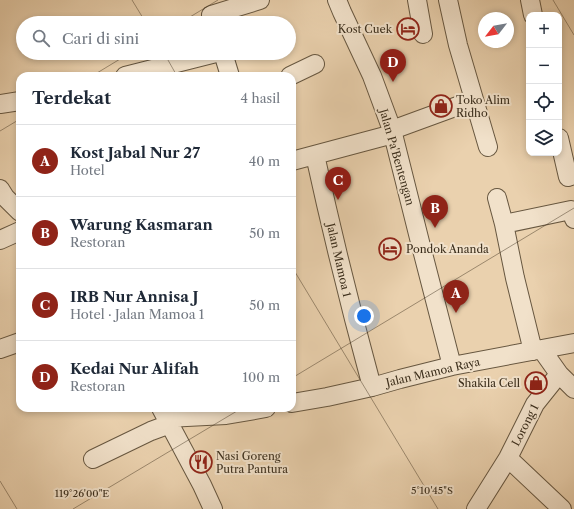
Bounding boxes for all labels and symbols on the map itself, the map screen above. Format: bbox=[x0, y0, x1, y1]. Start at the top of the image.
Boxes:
north arrow bbox=[478, 12, 514, 48]
hotel icon: Kost Cuek bbox=[395, 16, 421, 42]
place label: Kost Cuek bbox=[338, 22, 393, 36]
pin: D bbox=[380, 49, 406, 82]
shop icon: Toko Alim Ridho bbox=[428, 93, 454, 119]
place label: Toko Alim Ridho bbox=[456, 93, 511, 120]
street label: Jalan Pa'Bentengan bbox=[376, 105, 417, 207]
pin: C bbox=[325, 167, 351, 200]
pin: B bbox=[422, 195, 448, 228]
street label: Jalan Mamoa 1 bbox=[323, 220, 354, 299]
hotel icon: Pondok Ananda bbox=[377, 236, 403, 262]
place label: Pondok Ananda bbox=[406, 242, 489, 256]
pin: A bbox=[443, 280, 469, 313]
your location bbox=[354, 306, 374, 326]
street label: Jalan Mamoa Raya bbox=[383, 354, 482, 390]
shop icon: Shakila Cell bbox=[523, 370, 549, 396]
place label: Shakila Cell bbox=[458, 376, 521, 390]
street label: Lorong 1 bbox=[508, 401, 542, 448]
restaurant icon: Nasi Goreng Putra Pantura bbox=[188, 449, 214, 475]
place label: Nasi Goreng Putra Pantura bbox=[216, 449, 288, 476]
text: 5°10'45"S bbox=[411, 484, 453, 497]
text: 119°26'00"E bbox=[55, 487, 109, 500]

